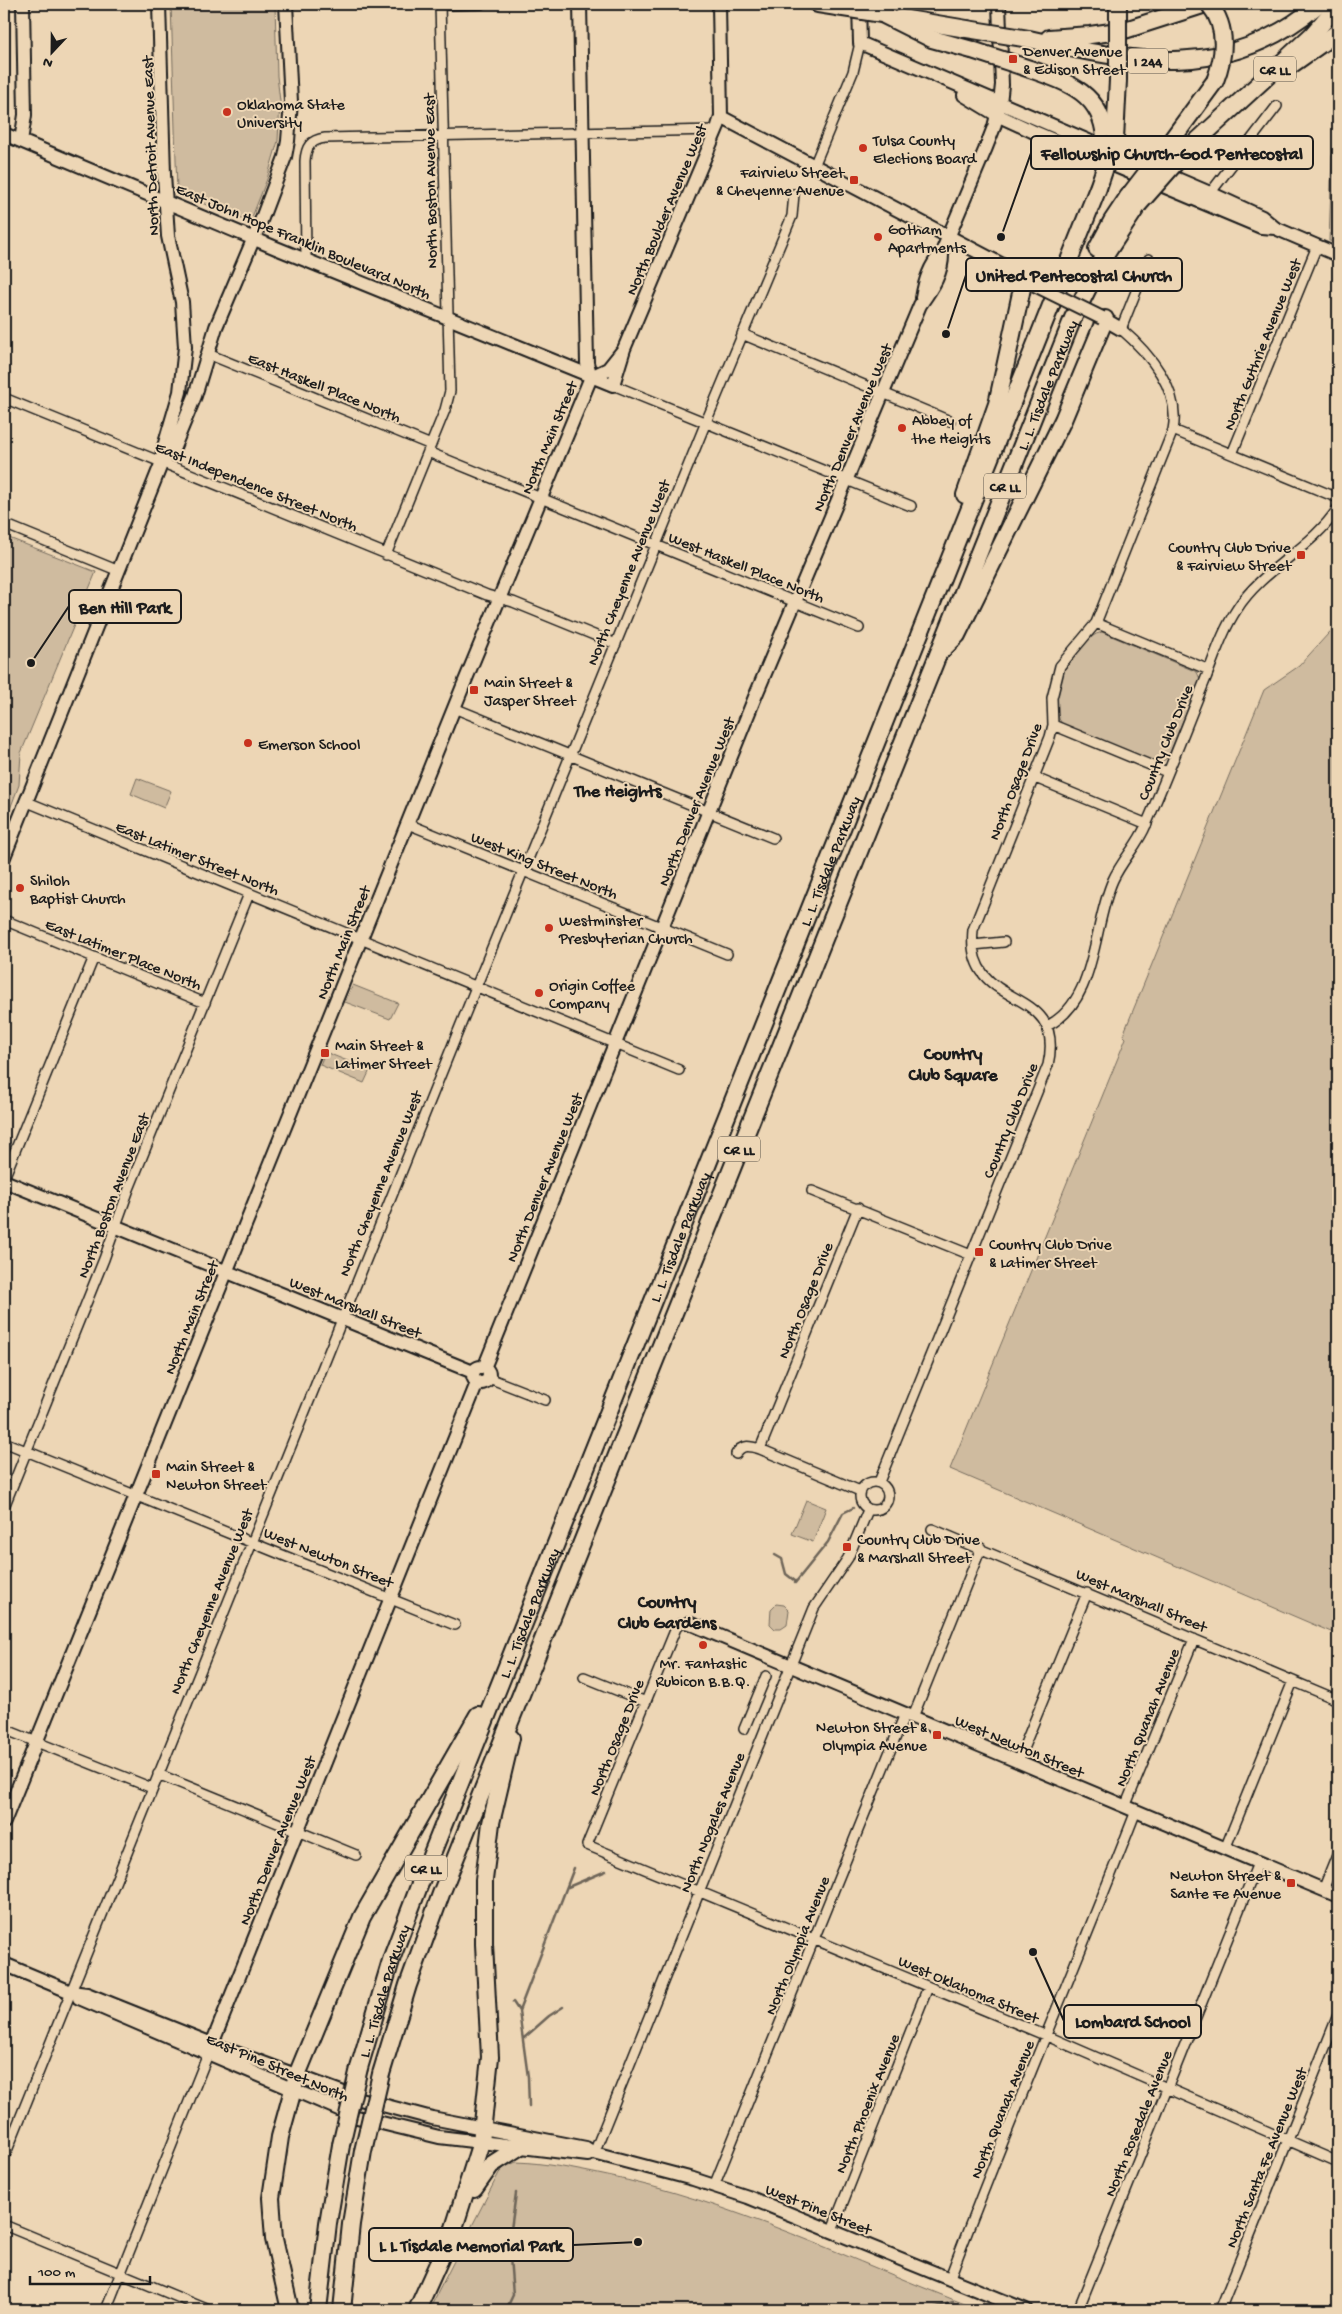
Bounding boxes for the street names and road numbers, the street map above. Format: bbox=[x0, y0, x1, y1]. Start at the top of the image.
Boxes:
road number: I 244 bbox=[1128, 48, 1168, 74]
street label: North Detroit Avenue East bbox=[140, 54, 165, 236]
road number: CR LL bbox=[1254, 56, 1296, 82]
street label: North Boston Avenue East bbox=[421, 92, 444, 269]
street label: North Boulder Avenue West bbox=[624, 121, 714, 299]
street label: East John Hope Franklin Boulevard North bbox=[172, 181, 433, 306]
street label: North Guthrie Avenue West bbox=[1221, 255, 1308, 434]
street label: L. L. Tisdale Parkway bbox=[1015, 318, 1084, 454]
street label: North Denver Avenue West bbox=[810, 340, 899, 515]
street label: East Haskell Place North bbox=[244, 350, 403, 429]
street label: North Main Street bbox=[519, 378, 584, 498]
street label: East Independence Street North bbox=[152, 439, 360, 538]
road number: CR LL bbox=[984, 474, 1026, 498]
street label: North Cheyenne Avenue West bbox=[584, 476, 677, 669]
street label: West Haskell Place North bbox=[665, 529, 827, 609]
street label: Country Club Drive bbox=[1135, 682, 1199, 804]
street label: North Denver Avenue West bbox=[656, 714, 741, 890]
street label: North Osage Drive bbox=[986, 720, 1049, 843]
street label: L. L. Tisdale Parkway bbox=[798, 794, 867, 930]
street label: East Latimer Street North bbox=[112, 819, 282, 902]
street label: West King Street North bbox=[467, 829, 620, 906]
street label: North Main Street bbox=[314, 882, 377, 1003]
street label: East Latimer Place North bbox=[42, 916, 204, 997]
street label: Country Club Drive bbox=[980, 1060, 1044, 1182]
street label: North Cheyenne Avenue West bbox=[336, 1087, 429, 1280]
street label: North Denver Avenue West bbox=[504, 1090, 589, 1266]
street label: North Boston Avenue East bbox=[75, 1110, 156, 1281]
road number: CR LL bbox=[718, 1136, 760, 1162]
street label: L. L. Tisdale Parkway bbox=[647, 1170, 716, 1306]
street label: North Osage Drive bbox=[775, 1240, 840, 1362]
street label: North Main Street bbox=[162, 1257, 225, 1378]
street label: West Marshall Street bbox=[286, 1274, 425, 1345]
street label: North Cheyenne Avenue West bbox=[167, 1505, 260, 1698]
street label: West Newton Street bbox=[260, 1525, 397, 1594]
street label: L. L. Tisdale Parkway bbox=[497, 1546, 566, 1682]
street label: West Marshall Street bbox=[1072, 1566, 1210, 1639]
street label: North Quanah Avenue bbox=[1113, 1646, 1186, 1790]
street label: North Osage Drive bbox=[586, 1677, 651, 1799]
street label: West Newton Street bbox=[951, 1713, 1087, 1785]
street label: North Nogales Avenue bbox=[677, 1750, 751, 1896]
street label: North Denver Avenue West bbox=[237, 1753, 322, 1929]
road number: CR LL bbox=[405, 1856, 447, 1880]
street label: North Olympia Avenue bbox=[763, 1874, 836, 2018]
street label: L. L. Tisdale Parkway bbox=[357, 1923, 416, 2060]
street label: West Oklahoma Street bbox=[894, 1953, 1042, 2030]
street label: East Pine Street North bbox=[203, 2031, 351, 2108]
street label: North Phoenix Avenue bbox=[833, 2031, 906, 2177]
street label: North Quanah Avenue bbox=[968, 2038, 1041, 2182]
street label: North Rosedale Avenue bbox=[1102, 2048, 1179, 2200]
street label: North Santa Fe Avenue West bbox=[1223, 2064, 1314, 2251]
street label: West Pine Street bbox=[762, 2181, 875, 2242]

